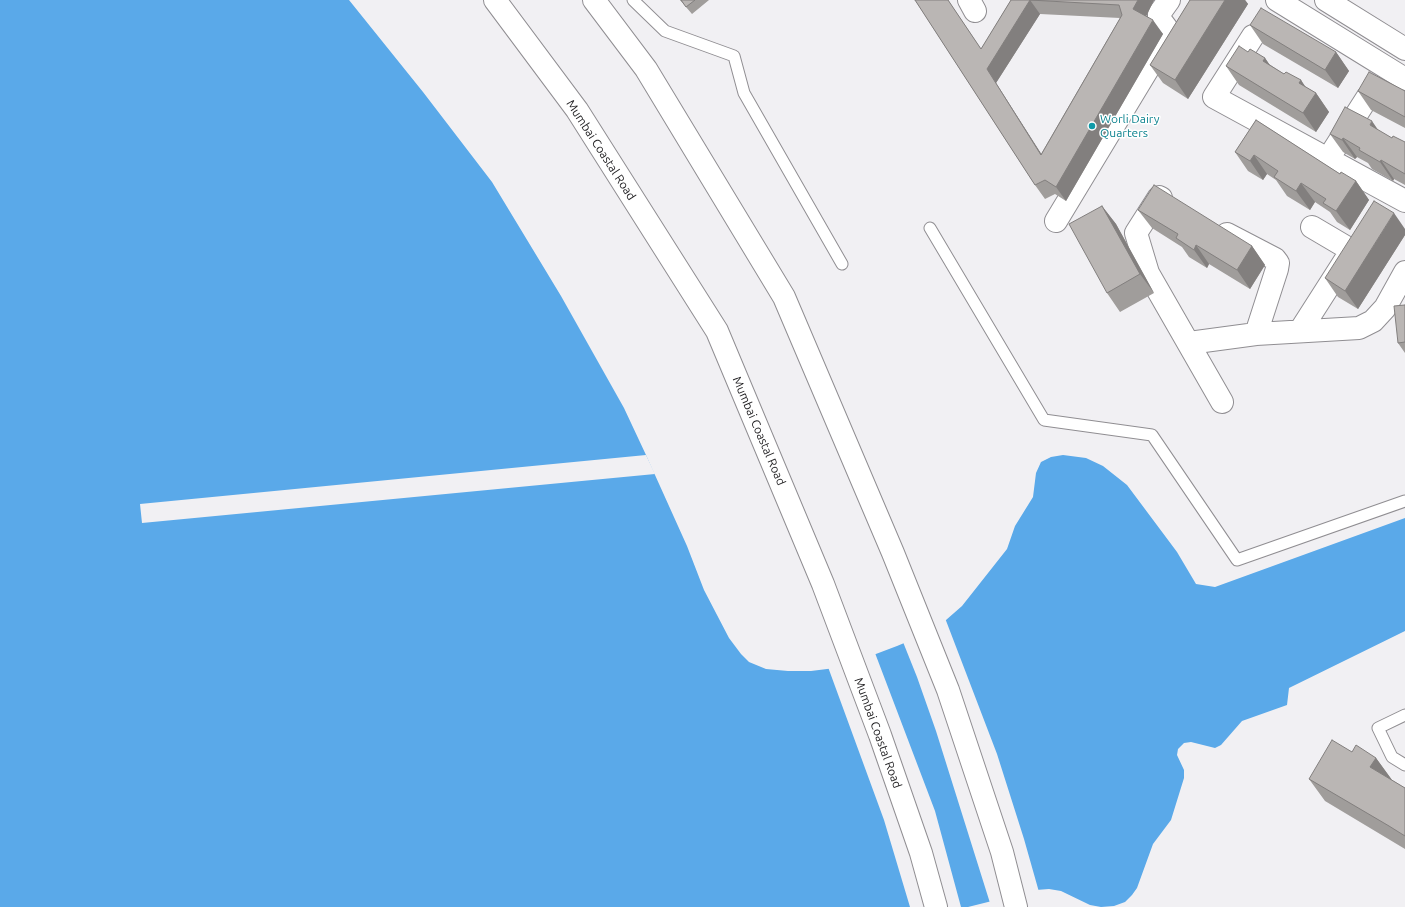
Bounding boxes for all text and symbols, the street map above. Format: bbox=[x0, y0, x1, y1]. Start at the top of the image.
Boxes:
street label: Mumbai Coastal Road bbox=[563, 97, 639, 203]
place label: Worli Dairy Quarters bbox=[1100, 112, 1159, 140]
marker: Worli Dairy Quarters bbox=[1087, 121, 1097, 131]
street label: Mumbai Coastal Road bbox=[730, 375, 788, 487]
street label: Mumbai Coastal Road bbox=[851, 676, 905, 790]

